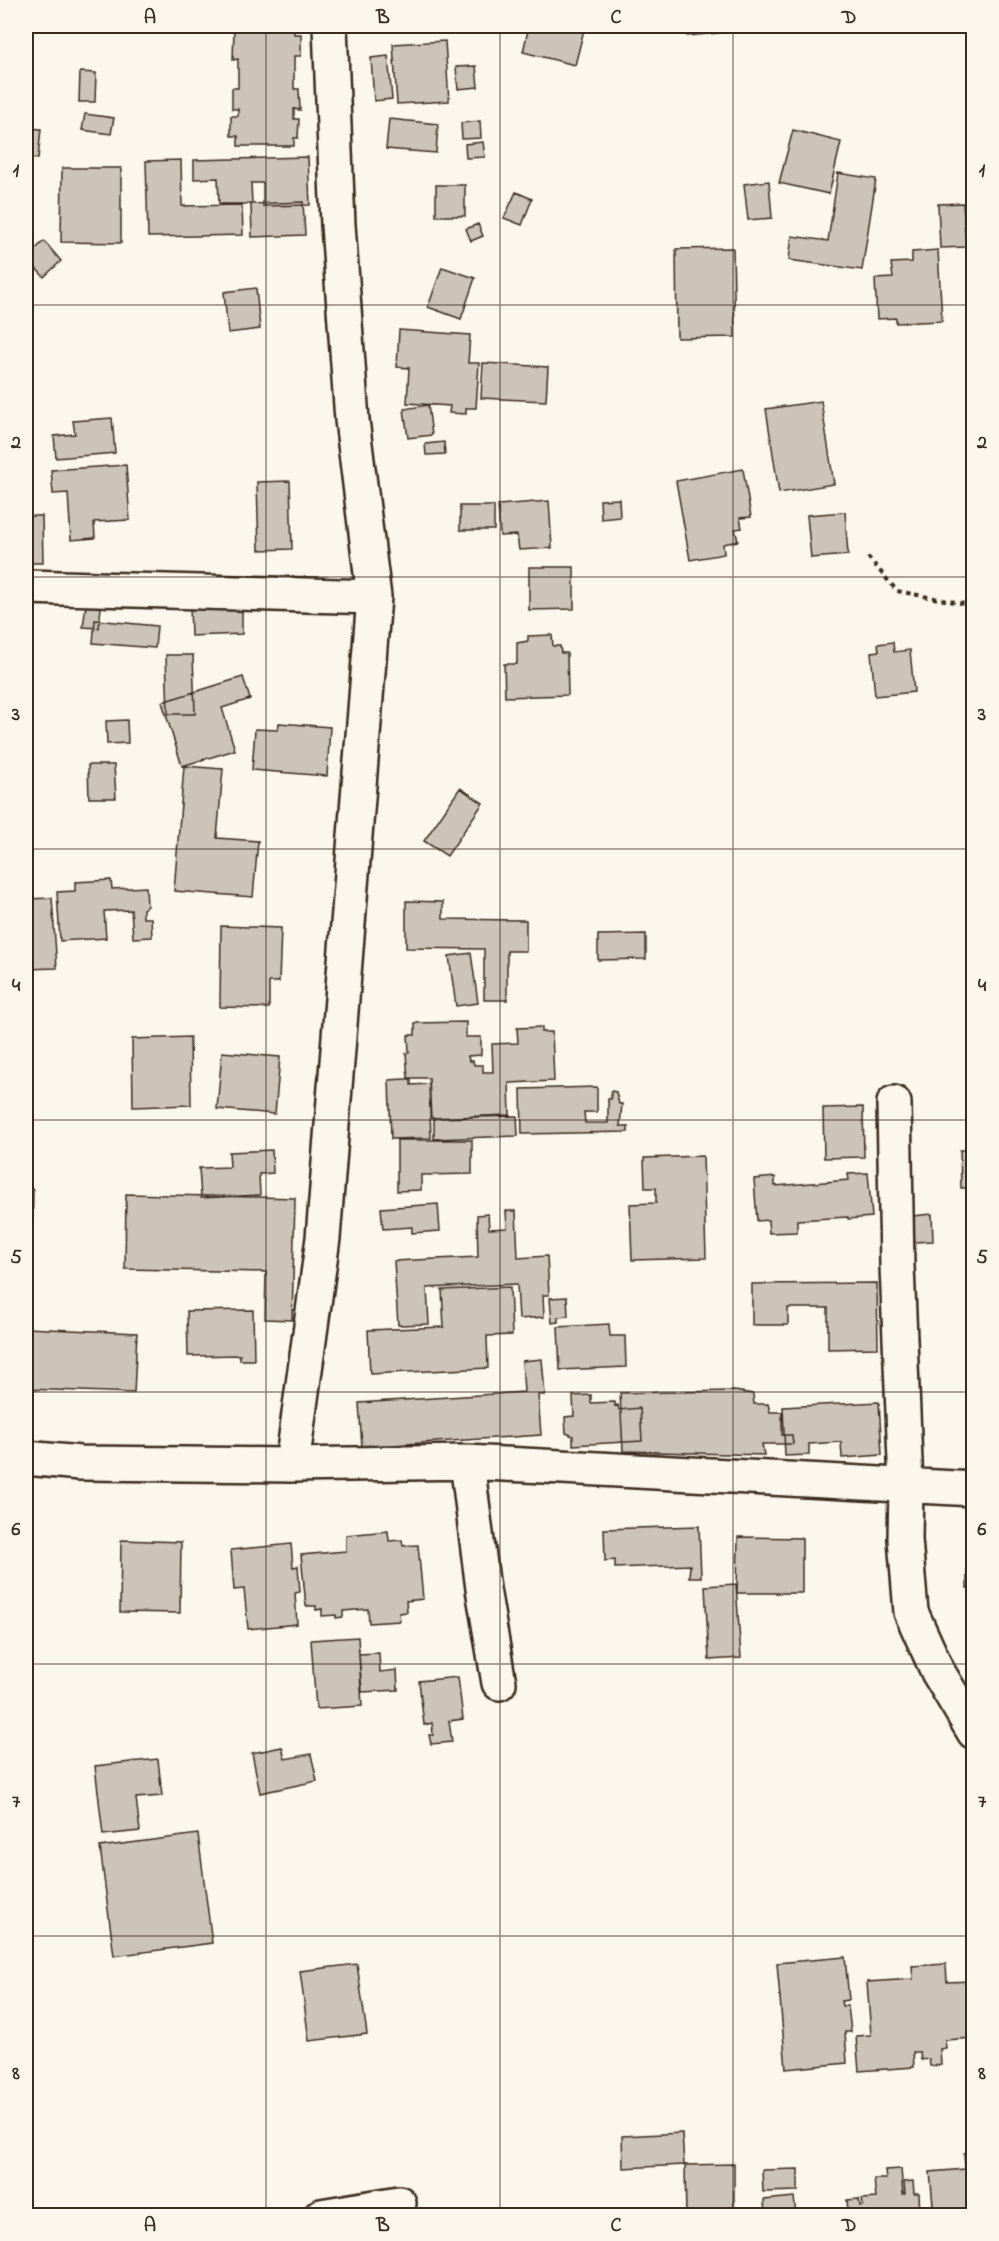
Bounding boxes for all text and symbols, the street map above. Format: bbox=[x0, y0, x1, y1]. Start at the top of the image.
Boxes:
text: A bbox=[144, 4, 156, 33]
text: B bbox=[375, 4, 390, 33]
text: C bbox=[611, 4, 622, 33]
text: D bbox=[841, 4, 856, 33]
text: 1 bbox=[13, 157, 20, 186]
text: 1 bbox=[979, 157, 986, 186]
text: 2 bbox=[10, 429, 21, 458]
text: 2 bbox=[976, 429, 987, 458]
text: 3 bbox=[11, 701, 20, 730]
text: 3 bbox=[977, 701, 986, 730]
text: 4 bbox=[12, 972, 21, 1001]
text: 4 bbox=[978, 972, 987, 1001]
text: 5 bbox=[10, 1244, 22, 1273]
text: 5 bbox=[976, 1244, 988, 1273]
text: 6 bbox=[12, 1516, 21, 1545]
text: 6 bbox=[978, 1516, 987, 1545]
text: 7 bbox=[12, 1788, 21, 1817]
text: 7 bbox=[978, 1788, 987, 1817]
text: 8 bbox=[11, 2060, 20, 2089]
text: 8 bbox=[977, 2060, 986, 2089]
text: A bbox=[144, 2212, 156, 2241]
text: B bbox=[375, 2212, 390, 2241]
text: C bbox=[611, 2212, 622, 2241]
text: D bbox=[841, 2212, 856, 2241]

